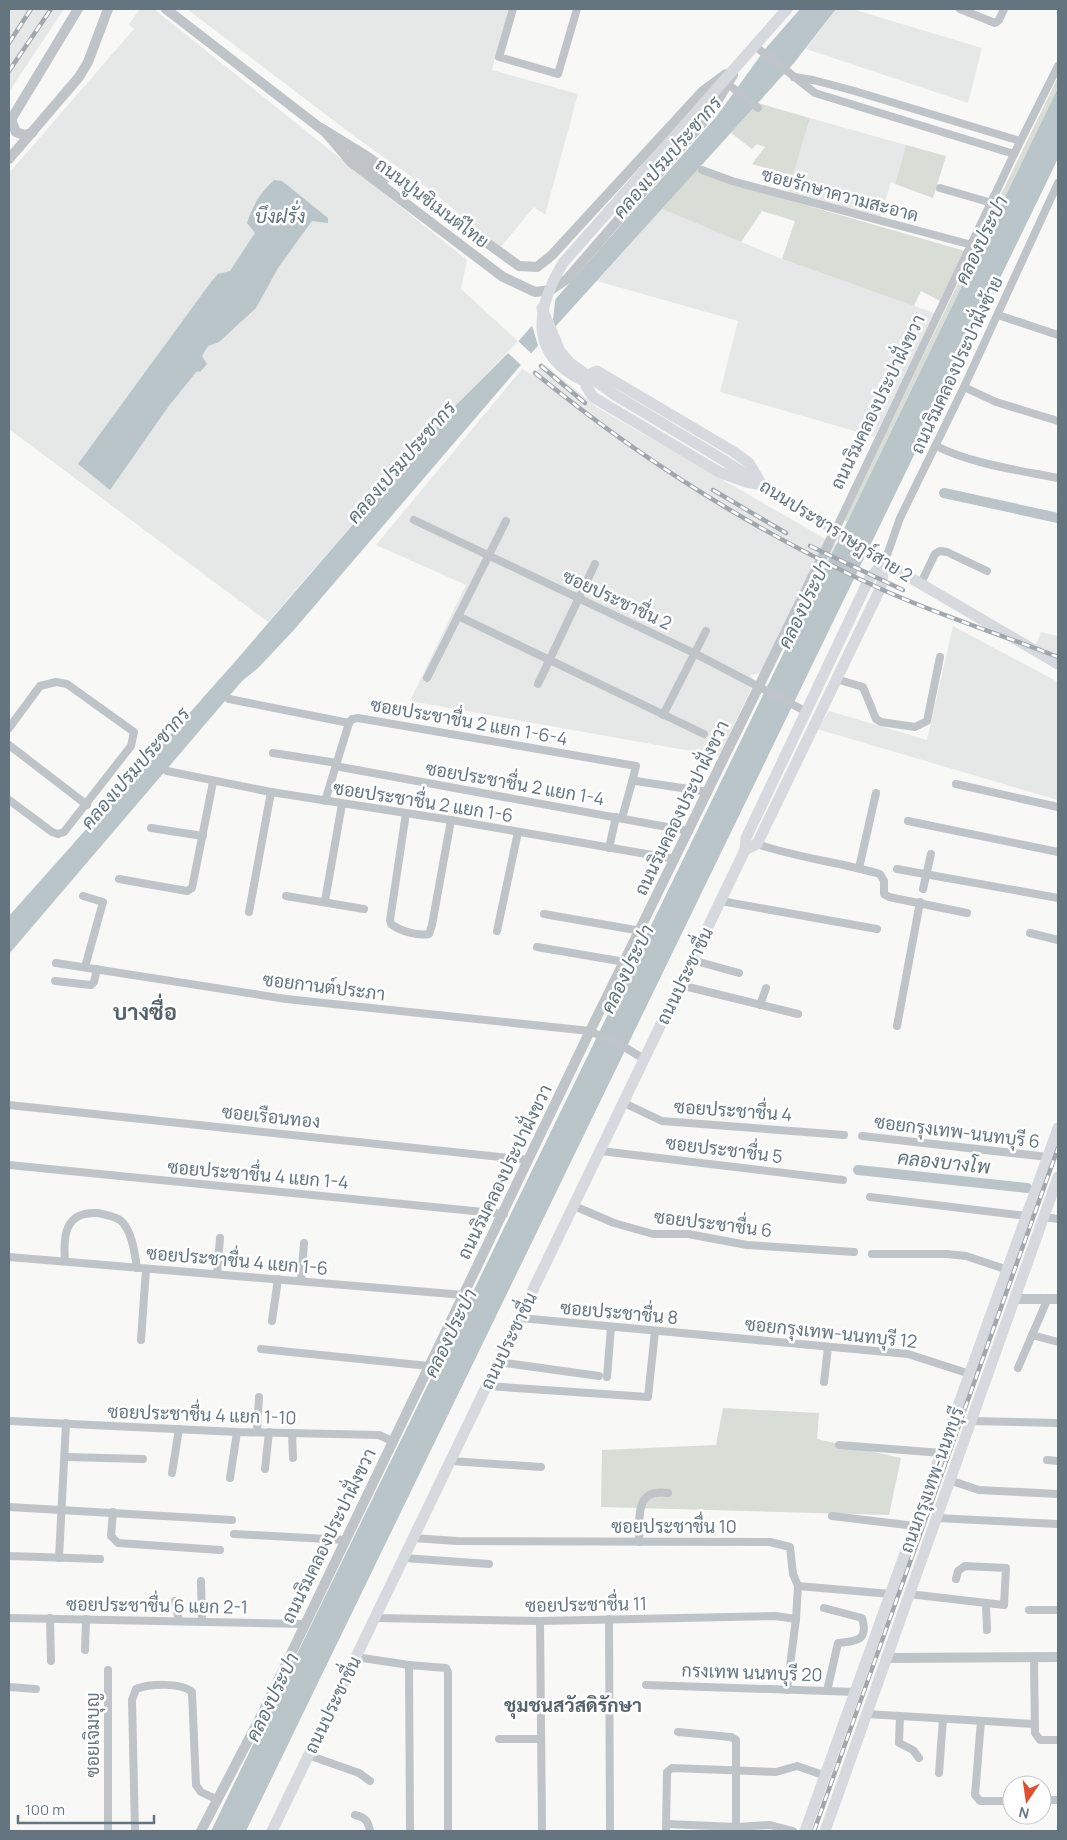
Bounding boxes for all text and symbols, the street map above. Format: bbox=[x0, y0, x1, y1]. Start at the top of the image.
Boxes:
water label: คลองเปรมประชากร bbox=[607, 90, 728, 224]
street label: ถนนปูนซิเมนต์ไทย bbox=[370, 152, 494, 254]
street label: ซอยรักษาความสะอาด bbox=[759, 162, 922, 227]
water label: คลองประปา bbox=[948, 191, 1014, 289]
water label: บึงฝรั่ง bbox=[255, 200, 306, 229]
street label: ถนนริมคลองประปาฝั่งซ้าย bbox=[902, 271, 1008, 457]
street label: ถนนริมคลองประปาฝั่งขวา bbox=[822, 309, 930, 493]
water label: คลองเปรมประชากร bbox=[341, 395, 462, 529]
street label: ถนนประชาราษฎร์สาย 2 bbox=[755, 473, 917, 588]
water label: คลองประปา bbox=[771, 555, 837, 653]
street label: ซอยประชาชื่น 2 bbox=[559, 561, 677, 635]
street label: ซอยประชาชื่น 2 แยก 1-6-4 bbox=[369, 689, 570, 750]
water label: คลองเปรมประชากร bbox=[75, 701, 196, 835]
street label: ถนนริมคลองประปาฝั่งขวา bbox=[626, 715, 734, 899]
street label: ซอยประชาชื่น 2 แยก 1-4 bbox=[424, 752, 607, 811]
street label: ซอยประชาชื่น 2 แยก 1-6 bbox=[331, 772, 515, 827]
water label: คลองประปา bbox=[594, 920, 660, 1018]
street label: ถนนประชาชื่น bbox=[647, 922, 718, 1028]
street label: ซอยกานต์ประภา bbox=[261, 967, 387, 1005]
district label: บางซื่อ bbox=[113, 993, 177, 1027]
street label: ถนนริมคลองประปาฝั่งขวา bbox=[449, 1079, 557, 1263]
street label: ซอยประชาชื่น 4 bbox=[673, 1091, 793, 1126]
street label: ซอยเรือนทอง bbox=[221, 1099, 322, 1133]
street label: ซอยกรุงเทพ-นนทบุรี 6 bbox=[873, 1109, 1041, 1154]
street label: ซอยประชาชื่น 5 bbox=[664, 1127, 785, 1168]
water label: คลองบางโพ bbox=[896, 1144, 992, 1180]
street label: ซอยประชาชื่น 4 แยก 1-4 bbox=[167, 1151, 350, 1194]
street label: ซอยประชาชื่น 6 bbox=[653, 1201, 774, 1242]
street label: ซอยประชาชื่น 4 แยก 1-6 bbox=[145, 1237, 329, 1280]
water label: คลองประปา bbox=[417, 1284, 483, 1382]
street label: ถนนประชาชื่น bbox=[471, 1287, 542, 1393]
street label: ซอยประชาชื่น 8 bbox=[559, 1292, 679, 1329]
street label: ซอยกรุงเทพ-นนทบุรี 12 bbox=[744, 1311, 918, 1354]
street label: ซอยประชาชื่น 4 แยก 1-10 bbox=[107, 1396, 297, 1429]
street label: ถนนกรุงเทพ-นนทบุรี bbox=[894, 1403, 970, 1556]
street label: ถนนริมคลองประปาฝั่งขวา bbox=[273, 1443, 381, 1627]
street label: ซอยประชาชื่น 10 bbox=[611, 1511, 737, 1538]
street label: ซอยประชาชื่น 6 แยก 2-1 bbox=[66, 1588, 248, 1619]
street label: ซอยประชาชื่น 11 bbox=[525, 1588, 647, 1617]
water label: คลองประปา bbox=[239, 1648, 305, 1746]
street label: ถนนประชาชื่น bbox=[295, 1651, 366, 1757]
street label: กรงเทพ นนทบุรี 20 bbox=[681, 1658, 823, 1687]
street label: ซอยเจิมบุญ bbox=[80, 1692, 105, 1778]
district label: ชุมชนสวัสดิรักษา bbox=[504, 1692, 642, 1720]
north arrow bbox=[1002, 1775, 1052, 1825]
scale bar bbox=[18, 1792, 154, 1824]
text: 100 m bbox=[25, 1799, 65, 1820]
text: N bbox=[1017, 1803, 1031, 1824]

